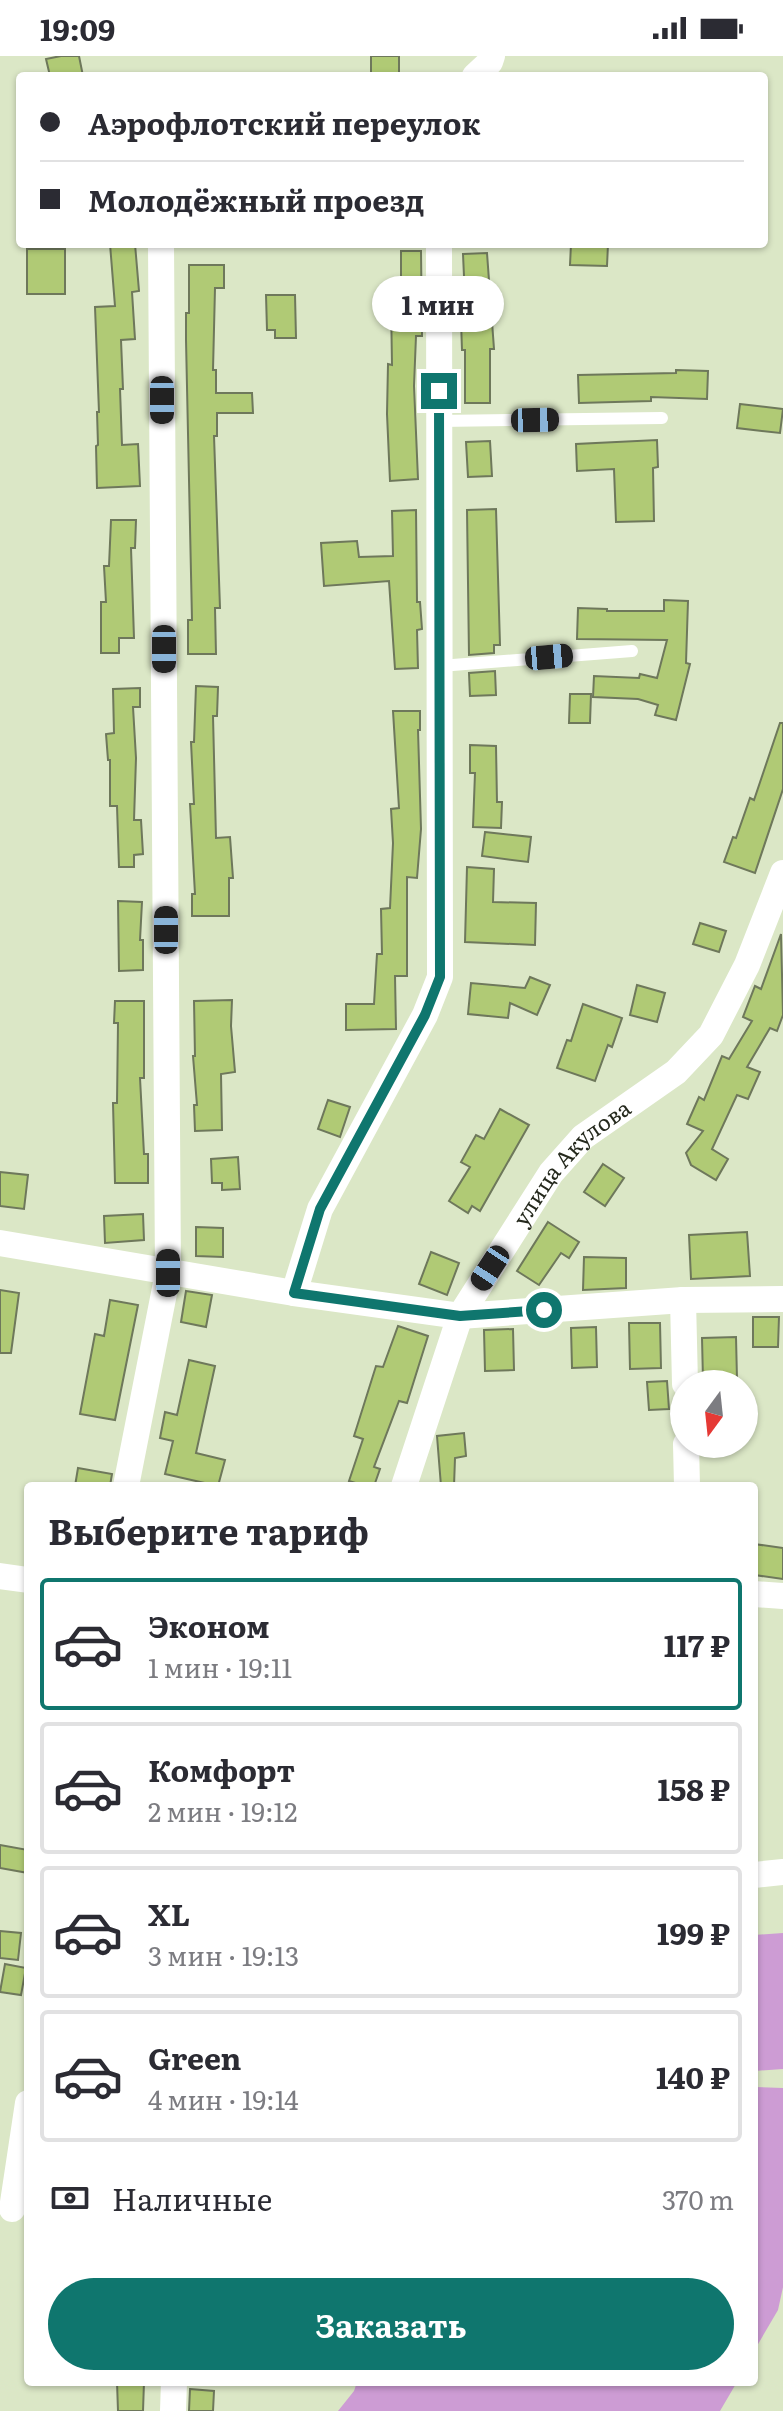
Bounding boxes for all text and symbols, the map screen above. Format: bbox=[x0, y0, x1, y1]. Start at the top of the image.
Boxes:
text: 19:09 bbox=[40, 6, 115, 50]
text: Аэрофлотский переулок bbox=[88, 100, 481, 144]
text: Молодёжный проезд bbox=[88, 177, 424, 221]
callout: 1 мин bbox=[373, 275, 505, 331]
text: 1 мин bbox=[401, 284, 475, 323]
route end bbox=[421, 373, 457, 409]
car bbox=[150, 376, 174, 424]
car bbox=[511, 408, 559, 432]
car bbox=[152, 625, 176, 673]
car bbox=[524, 643, 574, 671]
car bbox=[154, 906, 178, 954]
street label: улица Акулова bbox=[503, 1091, 637, 1232]
car bbox=[467, 1241, 513, 1295]
car bbox=[156, 1249, 180, 1297]
route start bbox=[526, 1292, 562, 1328]
north arrow bbox=[670, 1370, 758, 1458]
map controls bbox=[670, 1370, 758, 1458]
text: Выберите тариф bbox=[48, 1503, 369, 1556]
text: Эконом bbox=[148, 1603, 270, 1647]
icon: car bbox=[52, 1608, 124, 1680]
text: 117 ₽ bbox=[664, 1622, 730, 1666]
text: 1 мин · 19:11 bbox=[148, 1647, 292, 1686]
text: Комфорт bbox=[148, 1747, 295, 1791]
icon: car bbox=[52, 1752, 124, 1824]
text: 158 ₽ bbox=[658, 1766, 730, 1810]
text: 2 мин · 19:12 bbox=[148, 1791, 297, 1830]
text: XL bbox=[148, 1891, 190, 1935]
icon: car bbox=[52, 1896, 124, 1968]
text: 199 ₽ bbox=[657, 1910, 730, 1954]
text: 3 мин · 19:13 bbox=[148, 1935, 299, 1974]
text: Green bbox=[148, 2035, 241, 2079]
icon: car bbox=[52, 2040, 124, 2112]
text: 140 ₽ bbox=[656, 2054, 730, 2098]
text: 4 мин · 19:14 bbox=[148, 2079, 299, 2118]
icon: cash bbox=[48, 2176, 92, 2220]
text: Наличные bbox=[112, 2176, 272, 2220]
text: 370 m bbox=[662, 2179, 734, 2218]
button: Заказать bbox=[48, 2278, 734, 2370]

